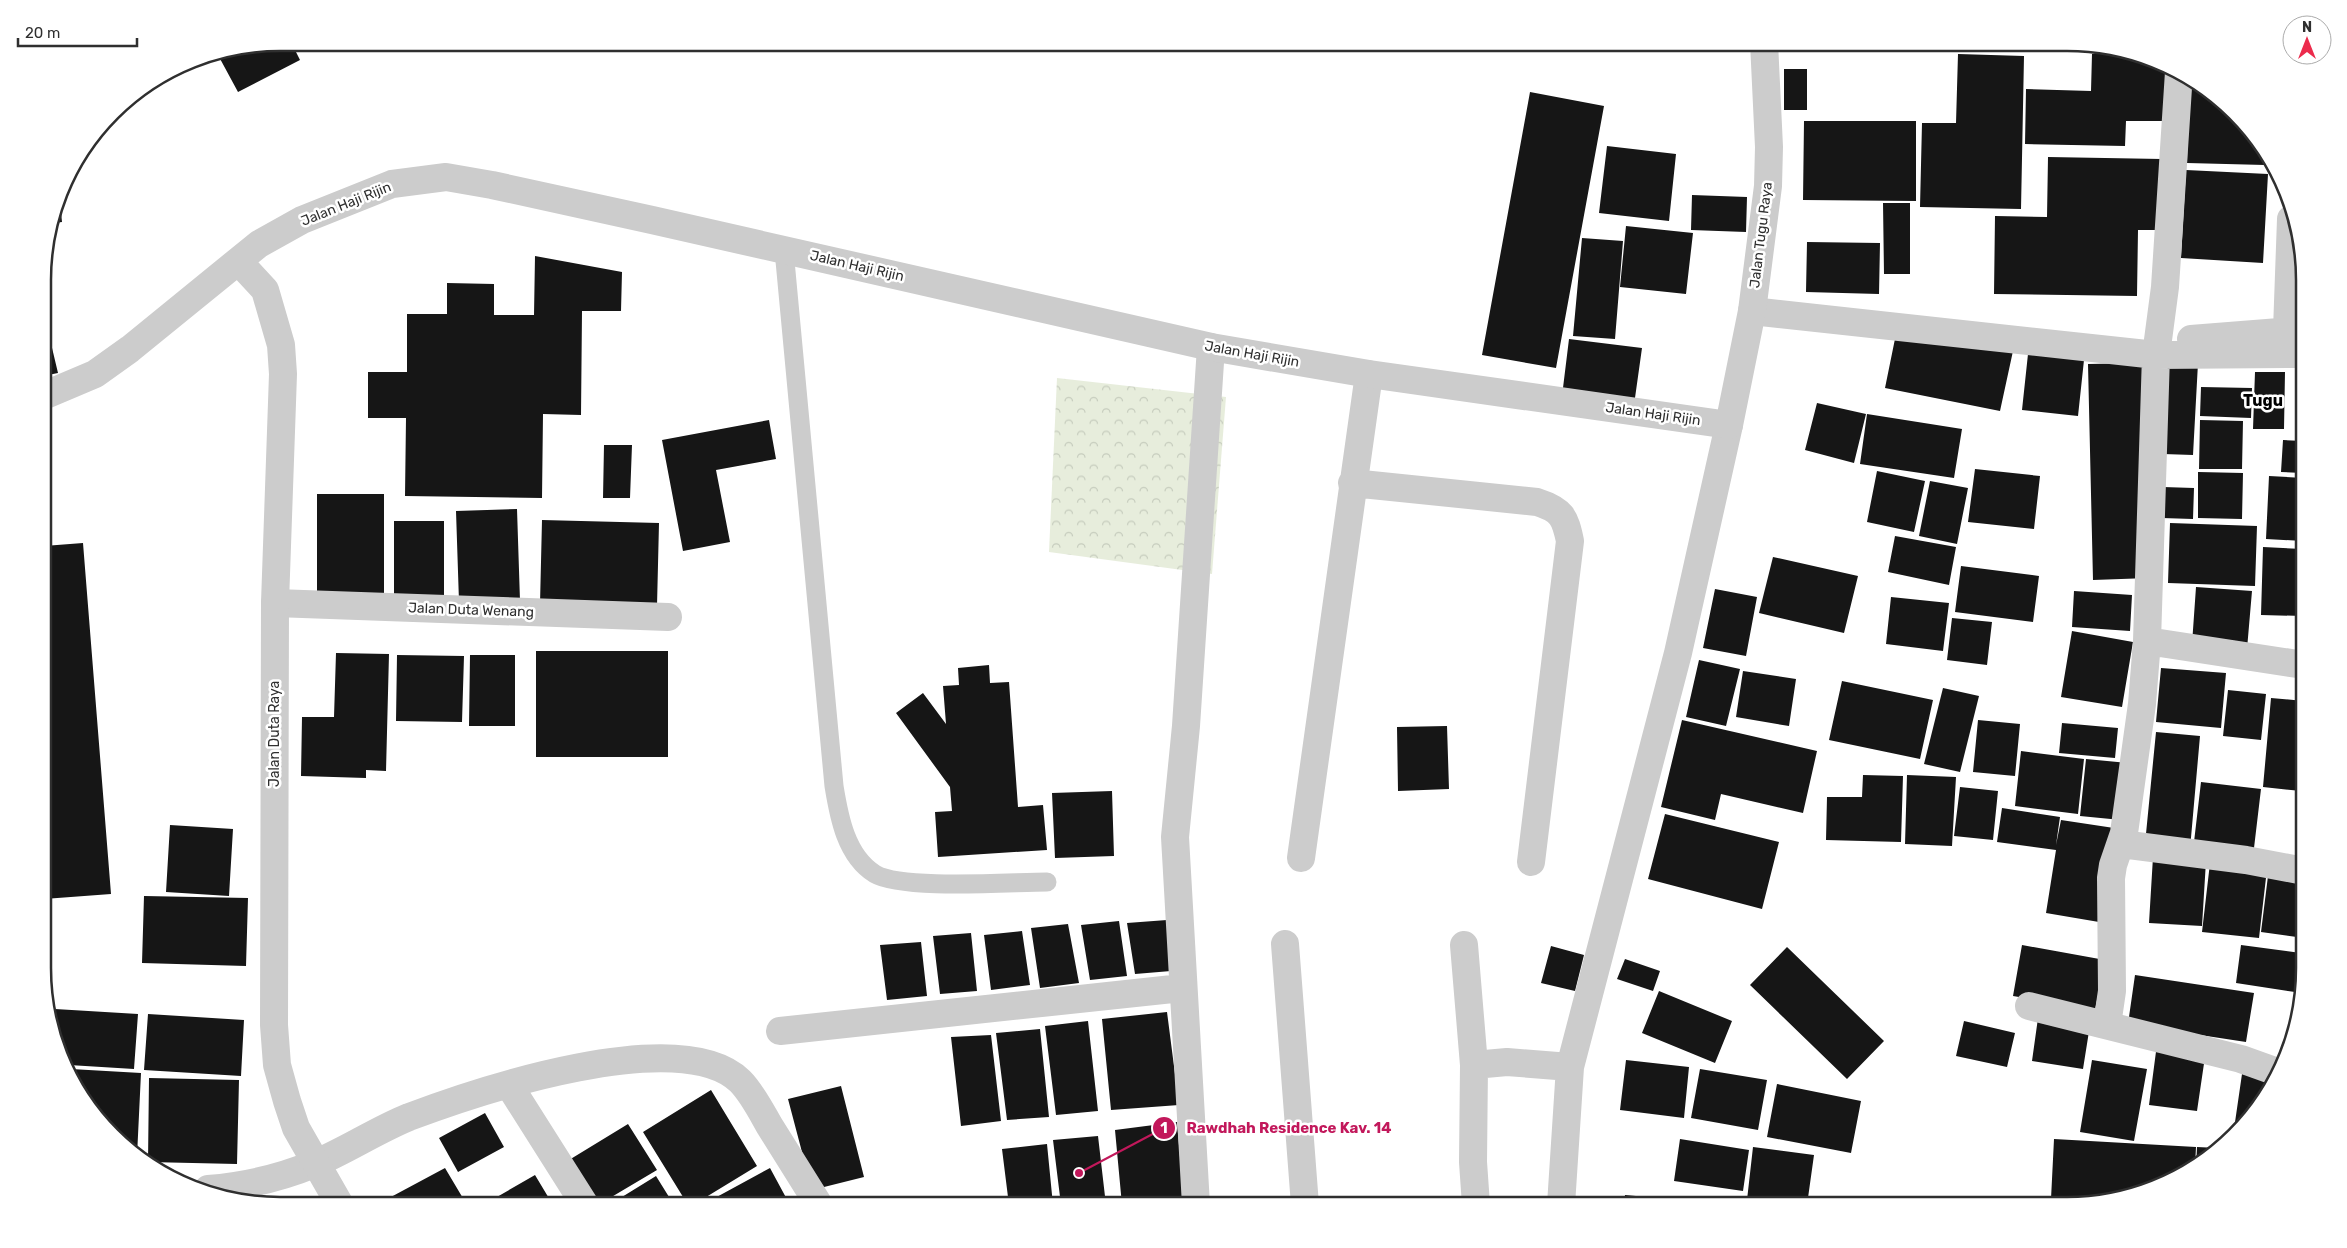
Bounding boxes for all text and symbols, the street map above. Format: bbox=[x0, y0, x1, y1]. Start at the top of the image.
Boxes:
scale bar bbox=[18, 15, 136, 47]
north arrow bbox=[2282, 15, 2332, 65]
text: N bbox=[2302, 19, 2312, 36]
text: 20 m bbox=[25, 24, 60, 42]
street label: Jalan Haji Rijin bbox=[298, 178, 394, 230]
street label: Jalan Tugu Raya bbox=[1746, 181, 1776, 289]
street label: Jalan Haji Rijin bbox=[808, 247, 906, 285]
street label: Jalan Haji Rijin bbox=[1203, 337, 1301, 371]
district label: Tugu bbox=[2243, 391, 2283, 410]
street label: Jalan Haji Rijin bbox=[1604, 399, 1702, 429]
street label: Jalan Duta Wenang bbox=[408, 599, 534, 621]
street label: Jalan Duta Raya bbox=[266, 681, 283, 787]
callout: Rawdhah Residence Kav. 14 bbox=[1151, 1113, 1401, 1143]
text: 1 bbox=[1160, 1119, 1168, 1137]
text: Rawdhah Residence Kav. 14 bbox=[1186, 1119, 1392, 1137]

